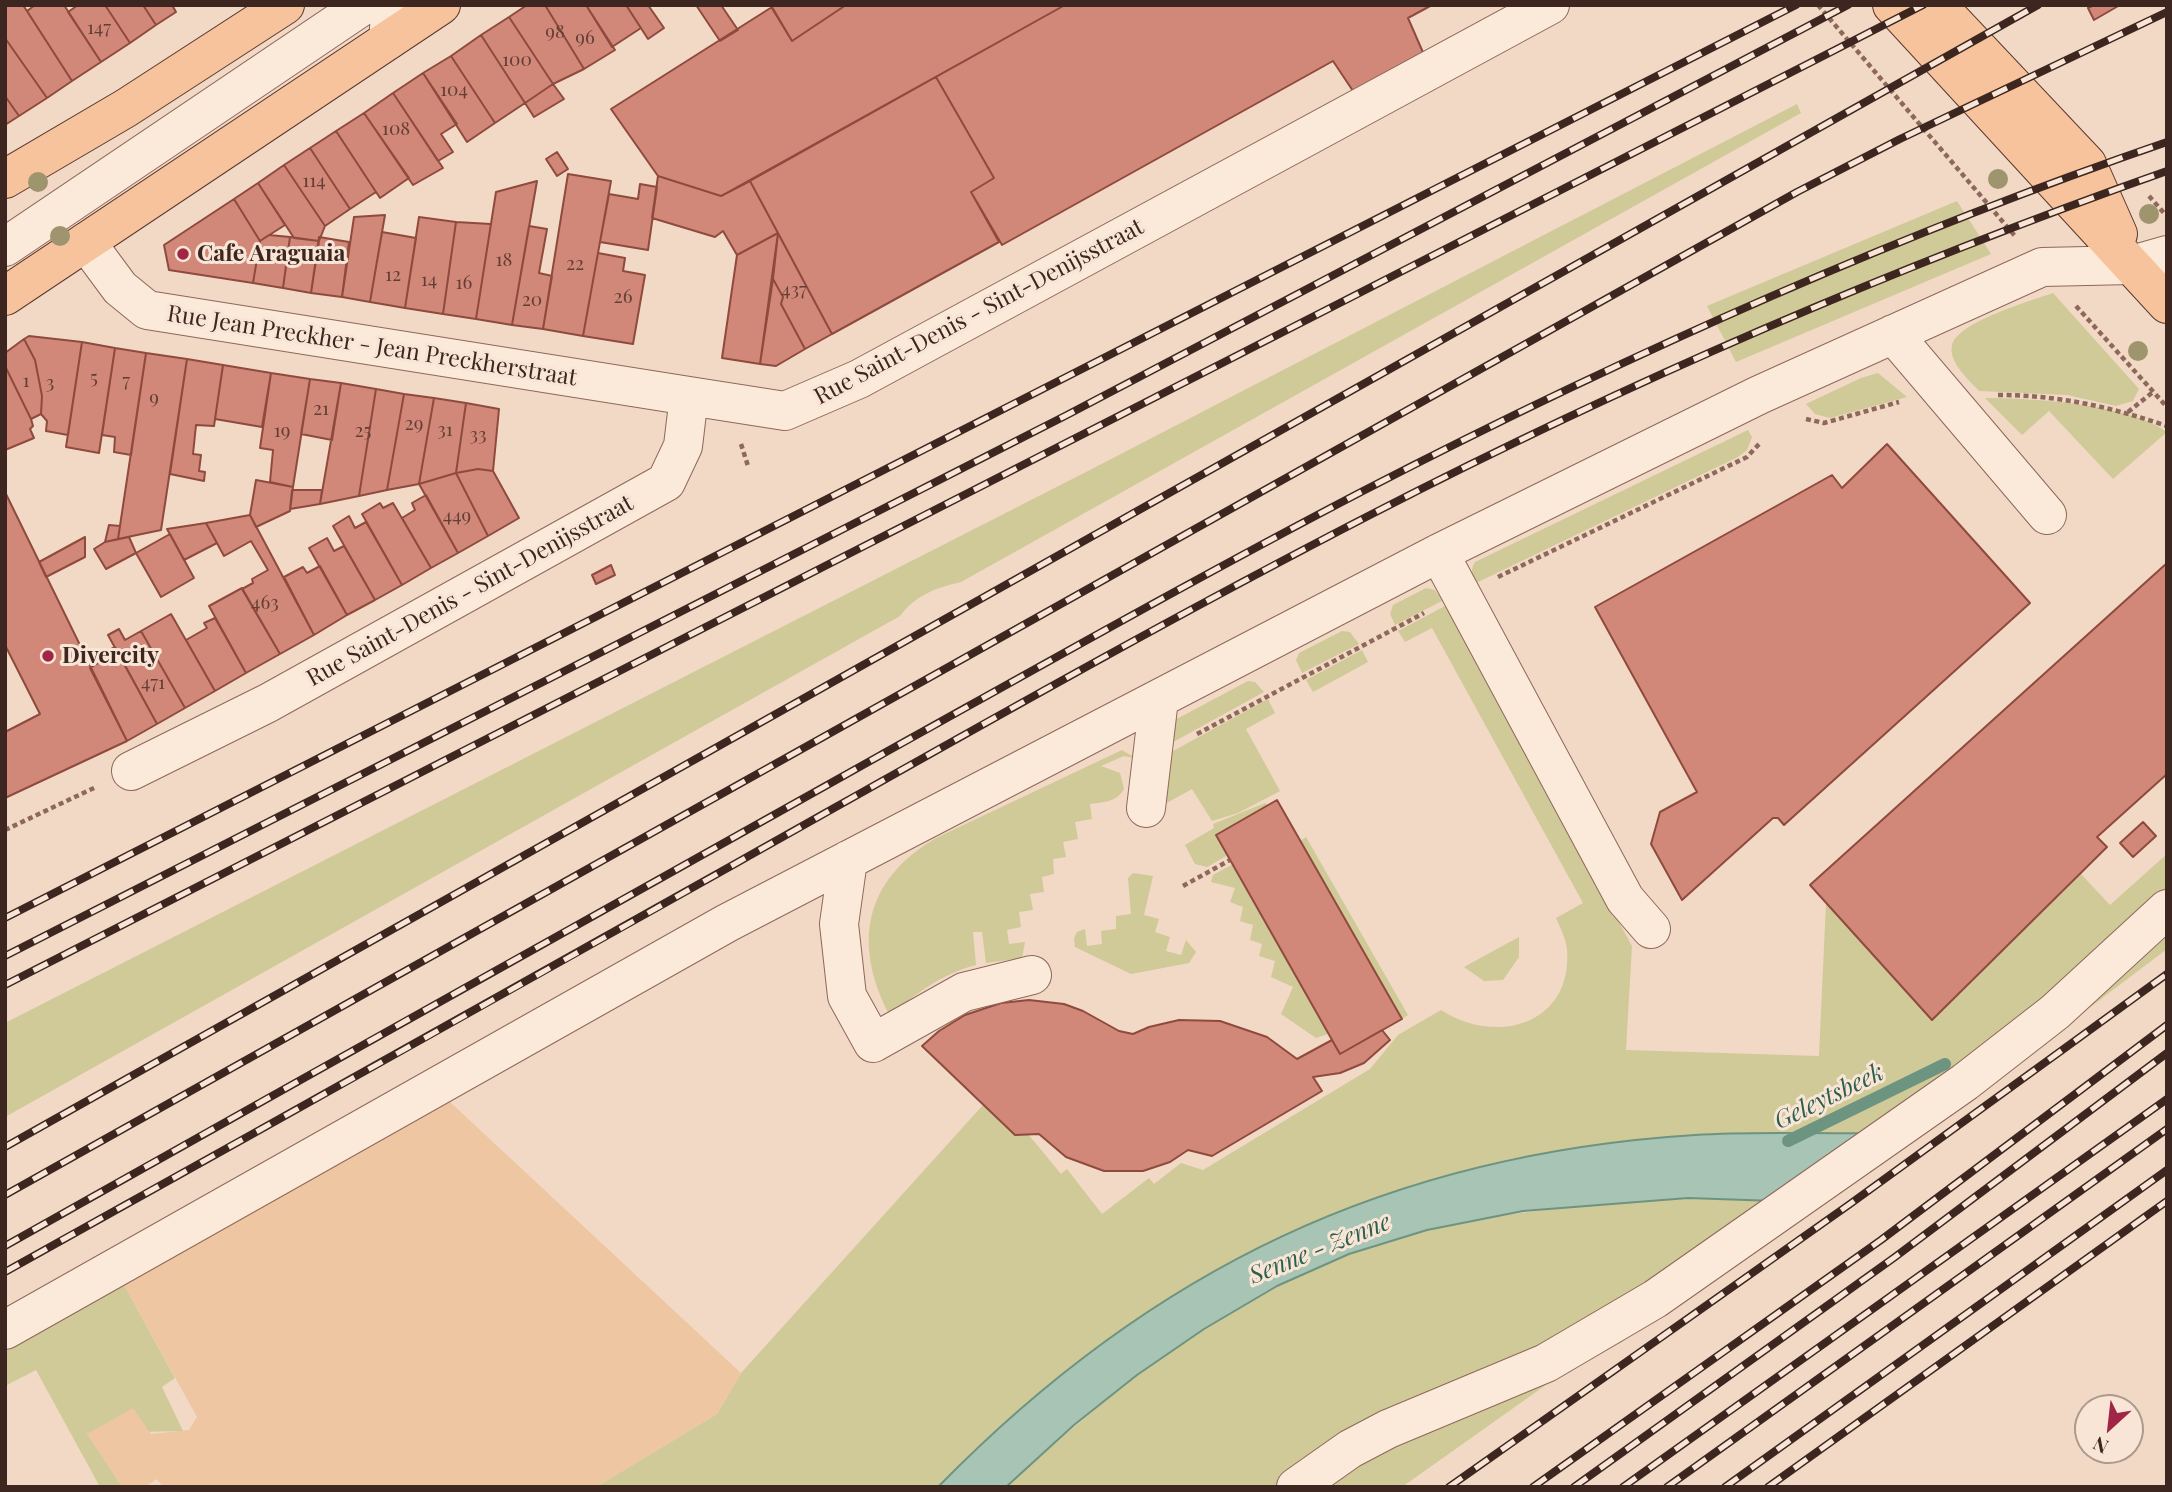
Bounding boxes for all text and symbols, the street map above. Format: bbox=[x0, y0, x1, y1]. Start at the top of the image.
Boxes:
house number: 147 bbox=[87, 17, 111, 39]
house number: 98 bbox=[545, 21, 565, 43]
house number: 96 bbox=[575, 27, 595, 49]
house number: 100 bbox=[502, 49, 532, 71]
house number: 104 bbox=[440, 79, 468, 101]
house number: 108 bbox=[382, 118, 410, 140]
house number: 114 bbox=[302, 170, 326, 192]
street label: Rue Saint-Denis - Sint-Denijsstraat bbox=[810, 213, 1148, 411]
place label: Cafe Araguaia bbox=[197, 240, 345, 268]
marker: Cafe Araguaia bbox=[175, 246, 191, 262]
house number: 18 bbox=[496, 249, 512, 271]
house number: 22 bbox=[566, 253, 584, 275]
house number: 12 bbox=[385, 264, 401, 286]
house number: 14 bbox=[421, 269, 437, 291]
house number: 16 bbox=[456, 272, 472, 294]
house number: 437 bbox=[781, 279, 807, 301]
house number: 26 bbox=[614, 286, 632, 308]
house number: 20 bbox=[522, 289, 542, 311]
street label: Rue Jean Preckher - Jean Preckherstraat bbox=[165, 300, 579, 392]
house number: 5 bbox=[90, 367, 98, 389]
house number: 1 bbox=[22, 370, 30, 392]
house number: 7 bbox=[122, 370, 130, 392]
house number: 3 bbox=[46, 372, 54, 394]
house number: 9 bbox=[149, 387, 159, 409]
house number: 21 bbox=[313, 398, 329, 420]
house number: 29 bbox=[405, 413, 423, 435]
house number: 31 bbox=[437, 419, 453, 441]
house number: 19 bbox=[274, 420, 290, 442]
house number: 25 bbox=[355, 420, 371, 442]
house number: 33 bbox=[469, 424, 487, 446]
street label: Rue Saint-Denis - Sint-Denijsstraat bbox=[302, 490, 638, 692]
house number: 449 bbox=[443, 505, 471, 527]
house number: 463 bbox=[251, 592, 279, 614]
place label: Divercity bbox=[62, 642, 159, 670]
marker: Divercity bbox=[40, 648, 56, 664]
house number: 471 bbox=[141, 672, 165, 694]
water label: Geleytsbeek bbox=[1770, 1058, 1888, 1136]
water label: Senne - Zenne bbox=[1245, 1208, 1395, 1290]
north arrow bbox=[2074, 1394, 2144, 1464]
text: N bbox=[2088, 1431, 2112, 1461]

